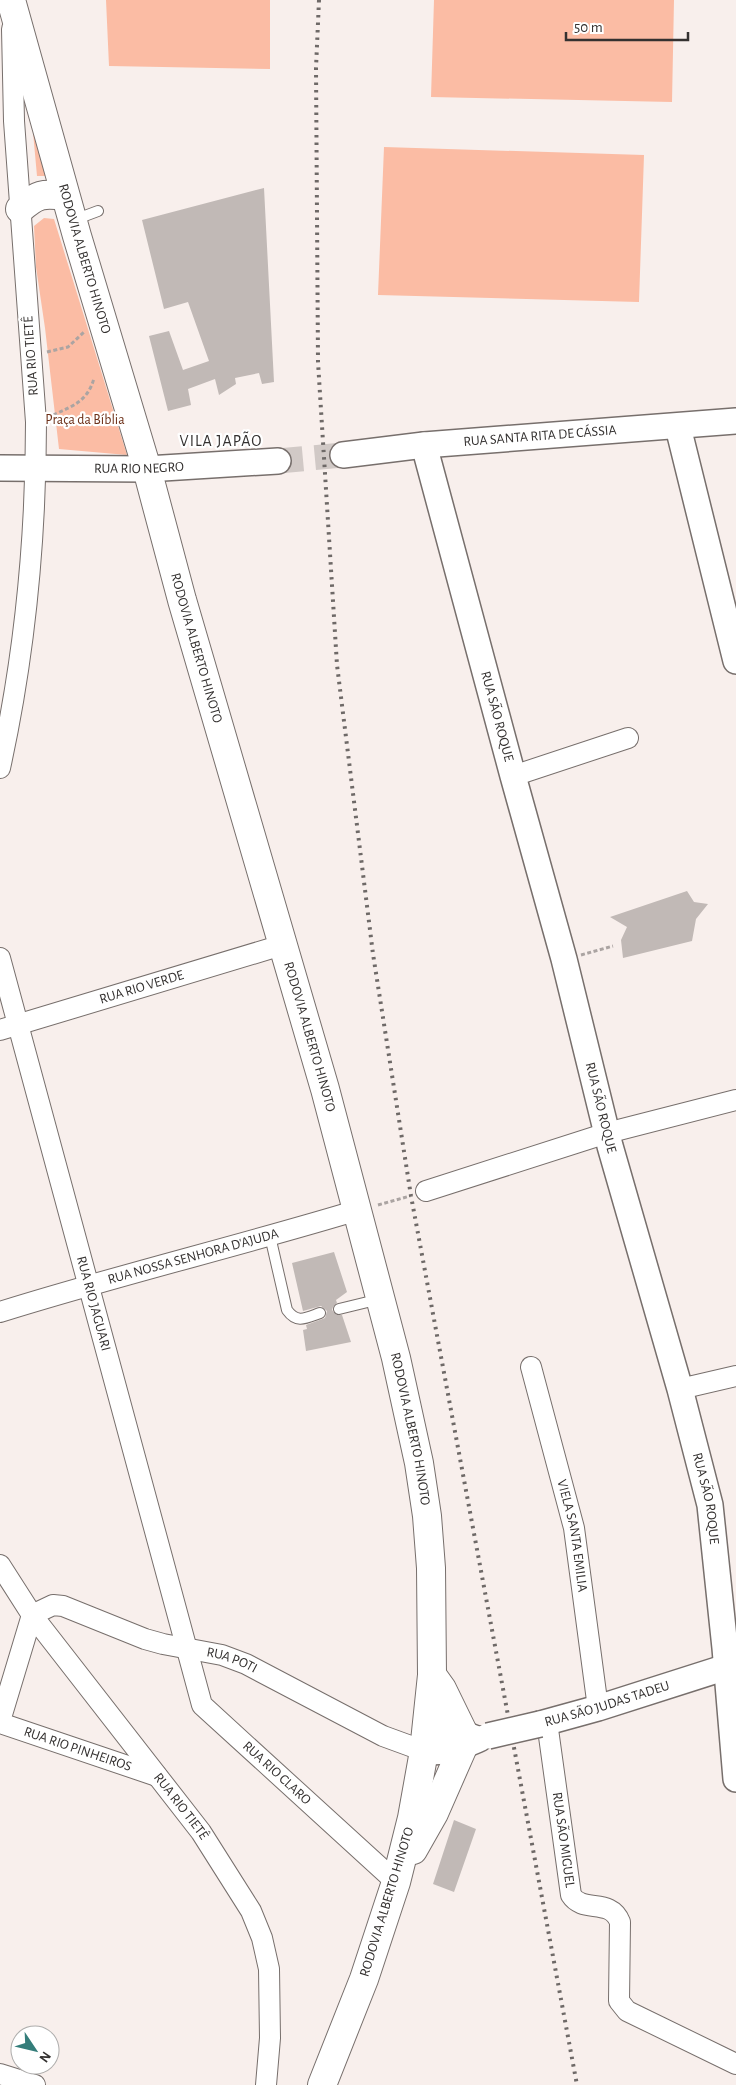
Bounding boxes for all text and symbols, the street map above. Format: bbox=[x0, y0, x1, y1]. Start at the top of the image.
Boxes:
scale bar bbox=[566, 10, 688, 42]
text: 50 m bbox=[574, 20, 603, 35]
street label: RODOVIA ALBERTO HINOTO bbox=[56, 182, 113, 336]
street label: RUA RIO TIETÊ bbox=[19, 315, 41, 396]
park label: Praça da Bíblia bbox=[45, 413, 125, 427]
street label: RUA SANTA RITA DE CÁSSIA bbox=[463, 422, 617, 449]
district label: VILA JAPÃO bbox=[180, 431, 262, 449]
street label: RUA RIO NEGRO bbox=[94, 460, 184, 476]
street label: RODOVIA ALBERTO HINOTO bbox=[168, 571, 225, 725]
street label: RUA SÃO ROQUE bbox=[478, 670, 516, 763]
street label: RODOVIA ALBERTO HINOTO bbox=[281, 960, 338, 1113]
street label: RUA RIO VERDE bbox=[98, 968, 186, 1007]
street label: RUA SÃO ROQUE bbox=[583, 1061, 619, 1155]
street label: RUA NOSSA SENHORA D'AJUDA bbox=[106, 1226, 280, 1287]
street label: RUA RIO JAGUARI bbox=[74, 1255, 113, 1353]
street label: RODOVIA ALBERTO HINOTO bbox=[388, 1351, 432, 1506]
street label: RUA SÃO ROQUE bbox=[690, 1451, 721, 1545]
street label: VIELA SANTA EMILIA bbox=[554, 1478, 589, 1593]
street label: RUA POTI bbox=[206, 1645, 260, 1676]
street label: RUA SÃO JUDAS TADEU bbox=[543, 1679, 671, 1729]
street label: RUA RIO PINHEIROS bbox=[22, 1725, 133, 1774]
street label: RUA RIO CLARO bbox=[240, 1739, 314, 1808]
street label: RUA RIO TIETÊ bbox=[151, 1771, 213, 1842]
street label: RUA SÃO MIGUEL bbox=[550, 1791, 577, 1889]
street label: RODOVIA ALBERTO HINOTO bbox=[358, 1826, 416, 1978]
north arrow bbox=[10, 2025, 60, 2075]
text: N bbox=[36, 2049, 53, 2065]

